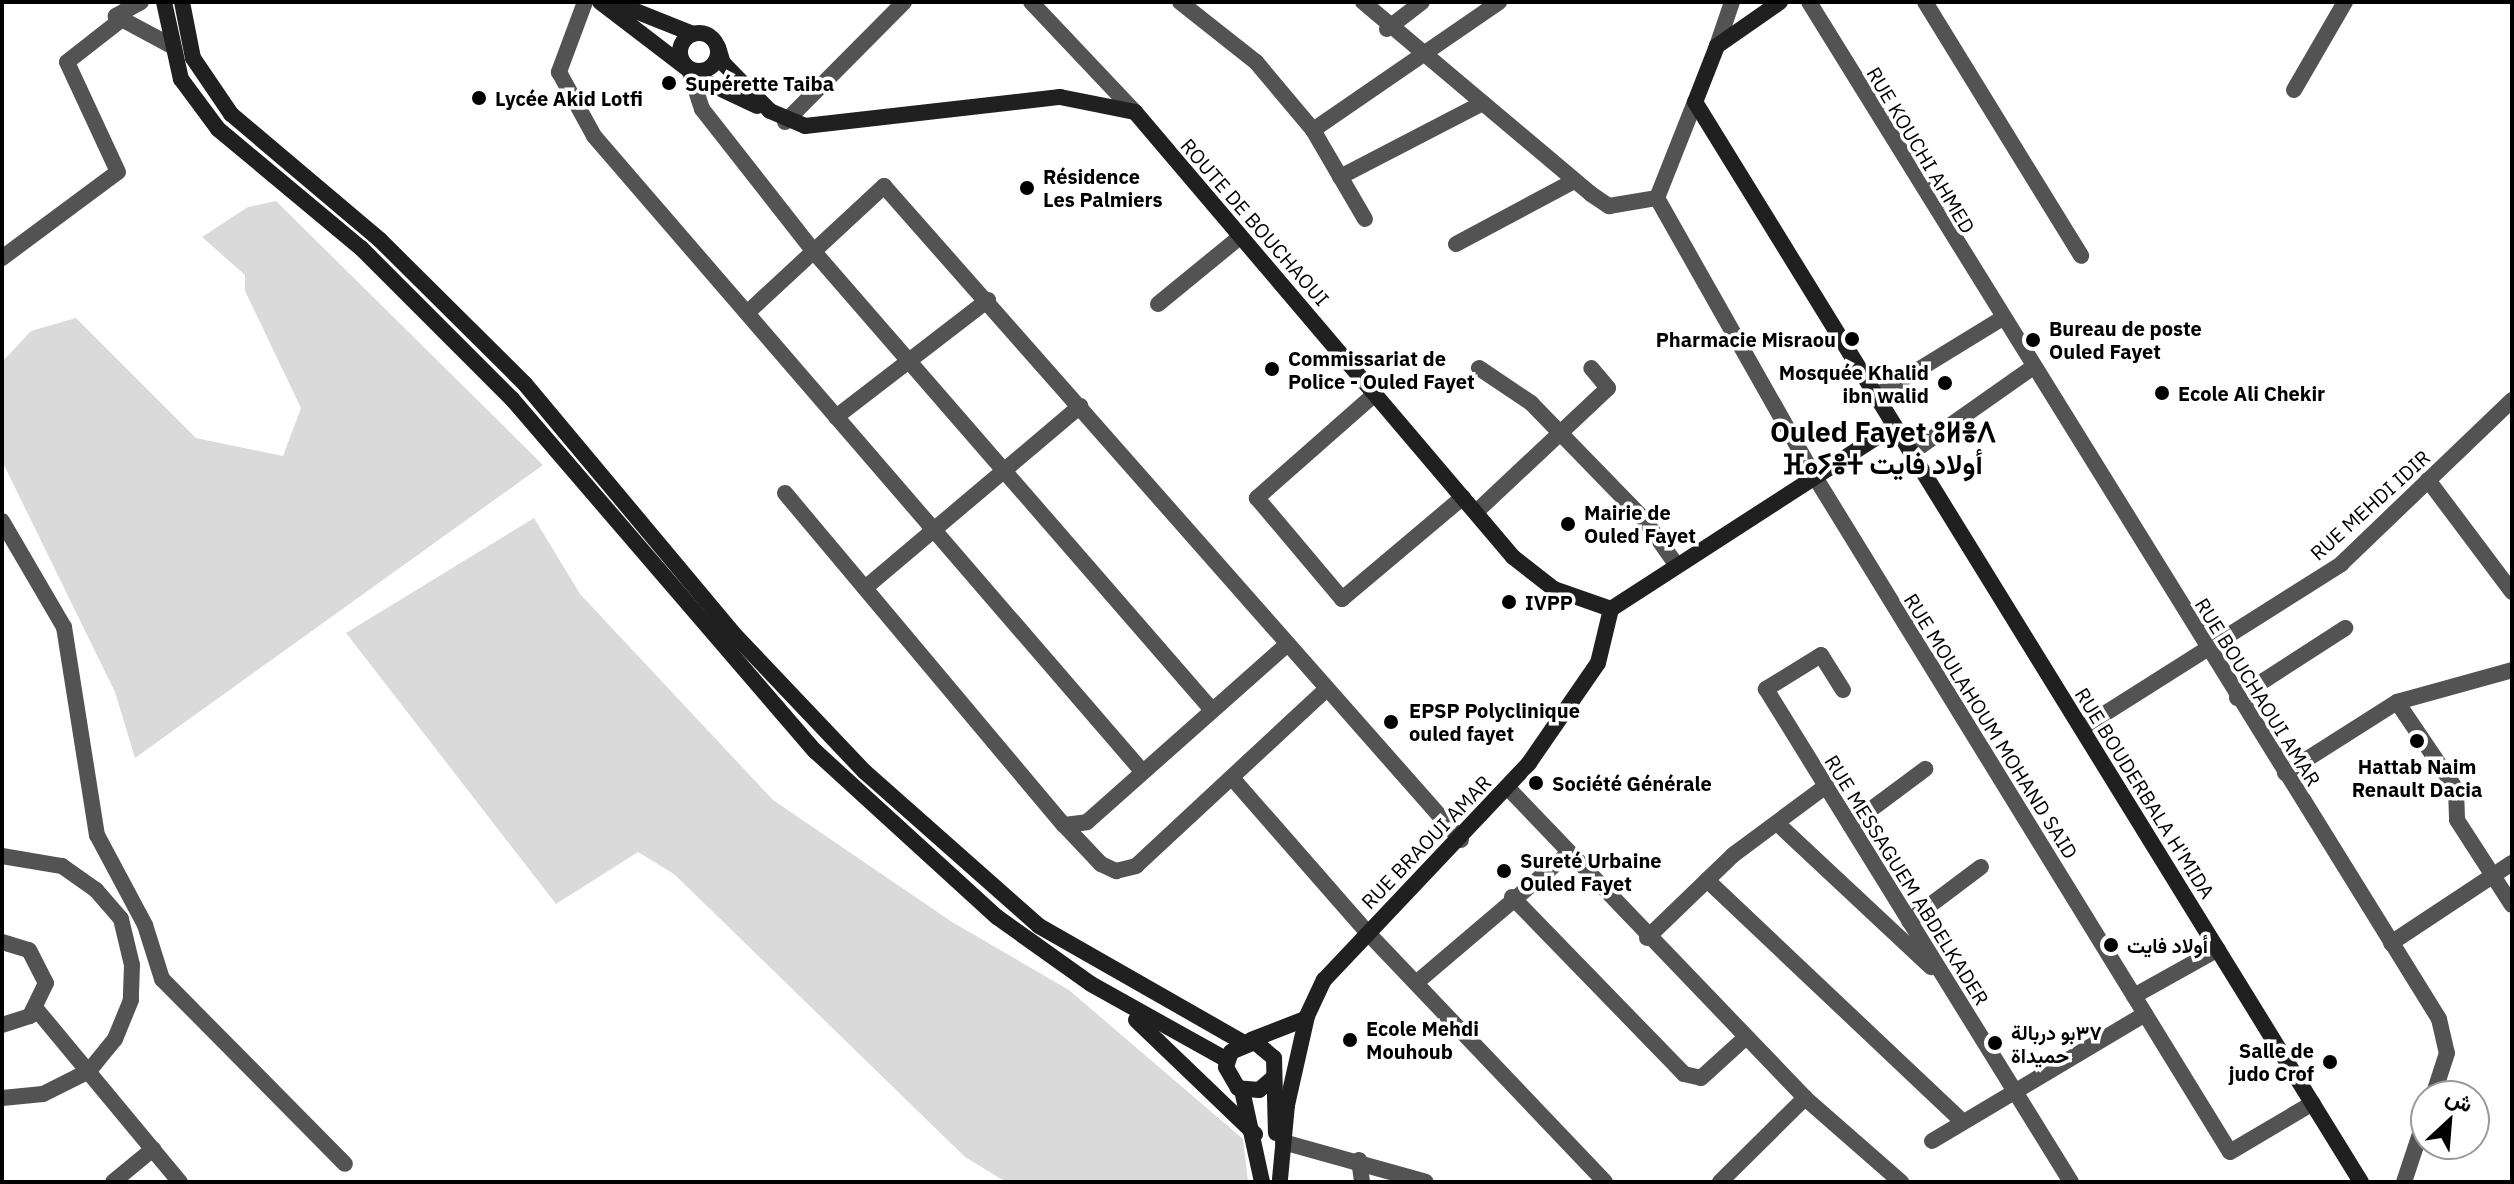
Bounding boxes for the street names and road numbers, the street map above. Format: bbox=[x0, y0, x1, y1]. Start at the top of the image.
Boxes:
street label: RUE KOUCHI AHMED bbox=[1862, 62, 1980, 238]
street label: ROUTE DE BOUCHAOUI bbox=[1176, 134, 1334, 310]
street label: RUE MEHDI IDIR bbox=[2305, 445, 2435, 565]
street label: RUE MOULAHOUM MOHAND SAID bbox=[1899, 589, 2083, 863]
street label: RUE BOUCHAOUI AMAR bbox=[2190, 593, 2326, 791]
street label: RUE BOUDERBALA H'MIDA bbox=[2070, 683, 2220, 903]
street label: RUE MESSAGUEM ABDELKADER bbox=[1820, 751, 1994, 1009]
street label: RUE BRAOUI AMAR bbox=[1356, 770, 1496, 914]

